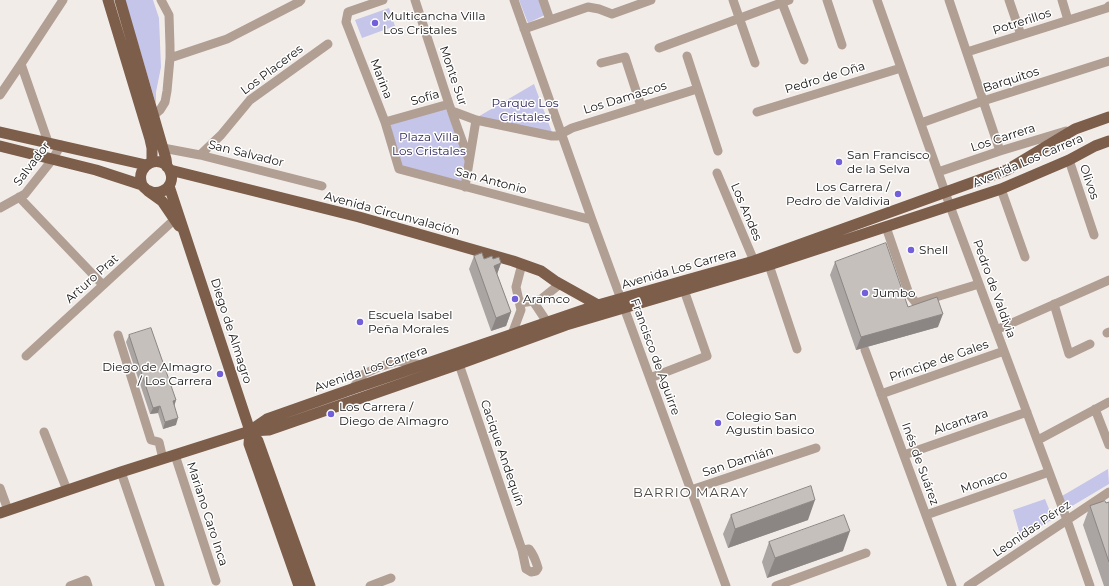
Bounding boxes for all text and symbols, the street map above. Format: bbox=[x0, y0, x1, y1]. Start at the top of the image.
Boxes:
street label: Potrerillos bbox=[991, 6, 1053, 38]
place label: Multicancha Villa Los Cristales bbox=[383, 9, 486, 37]
marker: Multicancha Villa Los Cristales bbox=[370, 18, 380, 28]
street label: Los Placeres bbox=[238, 42, 306, 98]
street label: Monte Sur bbox=[436, 44, 470, 108]
street label: Marina bbox=[367, 57, 395, 101]
street label: Pedro de Oña bbox=[783, 59, 867, 97]
street label: Barquitos bbox=[981, 64, 1041, 96]
street label: Los Damascos bbox=[582, 79, 668, 117]
street label: Sofía bbox=[409, 87, 441, 109]
park label: Parque Los Cristales bbox=[491, 96, 559, 124]
street label: Los Carrera bbox=[969, 121, 1037, 155]
park label: Plaza Villa Los Cristales bbox=[392, 130, 466, 158]
street label: Avenida Los Carrera bbox=[971, 131, 1085, 191]
street label: San Salvador bbox=[207, 138, 285, 170]
street label: Salvador bbox=[11, 139, 53, 189]
place label: San Francisco de la Selva bbox=[847, 148, 930, 176]
marker: San Francisco de la Selva bbox=[834, 157, 844, 167]
street label: Olivos bbox=[1076, 163, 1102, 201]
street label: San Antonio bbox=[454, 165, 528, 197]
place label: Los Carrera / Pedro de Valdivia bbox=[786, 180, 890, 208]
street label: Los Andes bbox=[727, 181, 765, 243]
street label: Avenida Circunvalación bbox=[323, 189, 461, 239]
marker: Los Carrera / Pedro de Valdivia bbox=[893, 189, 903, 199]
street label: Pedro de Valdivia bbox=[969, 238, 1019, 340]
place label: Shell bbox=[919, 243, 948, 257]
marker: Shell bbox=[906, 245, 916, 255]
street label: Avenida Los Carrera bbox=[620, 246, 738, 292]
street label: Arturo Prat bbox=[62, 251, 122, 307]
street label: Diego de Almagro bbox=[207, 277, 255, 385]
place label: Jumbo bbox=[873, 286, 915, 300]
marker: Jumbo bbox=[860, 288, 870, 298]
place label: Aramco bbox=[523, 292, 570, 306]
marker: Aramco bbox=[510, 294, 520, 304]
street label: Francisco de Aguirre bbox=[627, 297, 683, 417]
place label: Escuela Isabel Peña Morales bbox=[368, 308, 452, 336]
marker: Escuela Isabel Peña Morales bbox=[355, 317, 365, 327]
street label: Príncipe de Gales bbox=[887, 337, 991, 385]
street label: Avenida Los Carrera bbox=[313, 343, 429, 395]
place label: Diego de Almagro / Los Carrera bbox=[102, 360, 212, 388]
marker: Diego de Almagro / Los Carrera bbox=[215, 369, 225, 379]
street label: Cacique Andequín bbox=[477, 398, 527, 508]
place label: Los Carrera / Diego de Almagro bbox=[339, 400, 449, 428]
street label: Alcantara bbox=[932, 406, 990, 438]
marker: Los Carrera / Diego de Almagro bbox=[326, 409, 336, 419]
place label: Colegio San Agustin basico bbox=[726, 409, 814, 437]
marker: Colegio San Agustin basico bbox=[713, 418, 723, 428]
street label: Inés de Suárez bbox=[898, 421, 942, 507]
street label: San Damián bbox=[701, 444, 775, 480]
street label: Mariano Caro Inca bbox=[183, 460, 231, 568]
street label: Monaco bbox=[959, 467, 1009, 497]
district label: BARRIO MARAY bbox=[633, 485, 749, 501]
street label: Leonidas Pérez bbox=[990, 498, 1074, 560]

